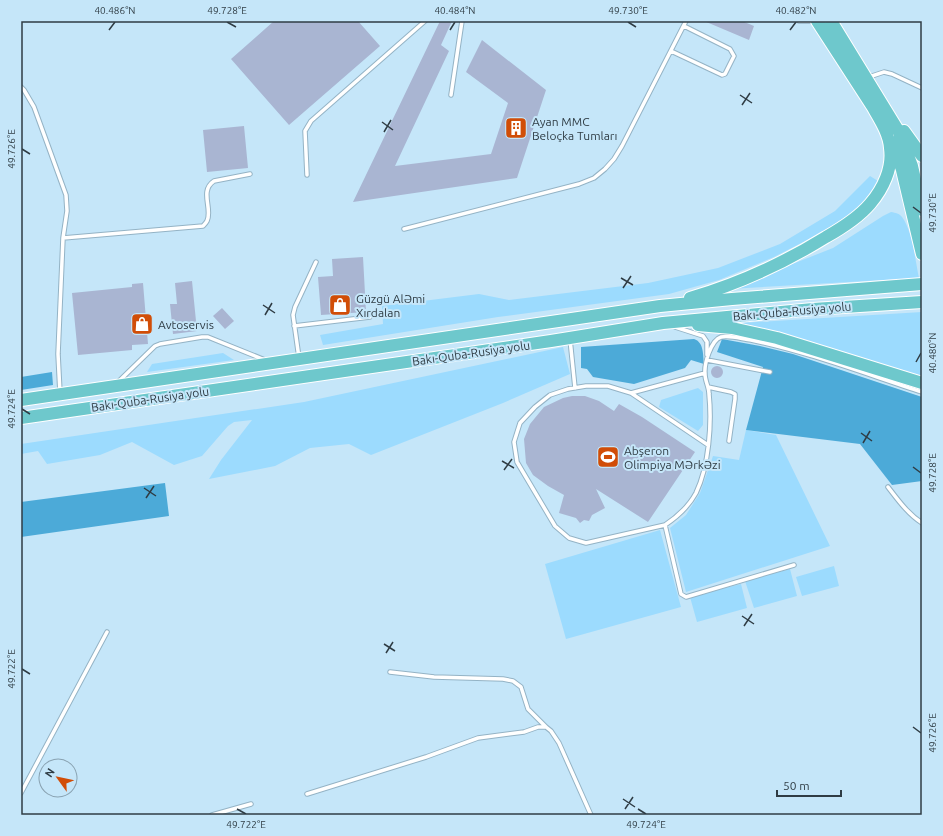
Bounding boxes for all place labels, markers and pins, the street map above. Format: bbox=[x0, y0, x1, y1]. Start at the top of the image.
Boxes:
building icon: Ayan MMC Beloçka Tumları bbox=[503, 115, 529, 141]
place label: Ayan MMC Beloçka Tumları bbox=[532, 115, 617, 142]
shop icon: Güzgü Aləmi Xırdalan bbox=[327, 292, 353, 318]
place label: Güzgü Aləmi Xırdalan bbox=[356, 292, 425, 319]
shop icon: Avtoservis bbox=[129, 311, 155, 337]
place label: Avtoservis bbox=[158, 318, 214, 331]
sports icon: Abşeron Olimpiya Mərkəzi bbox=[595, 444, 621, 470]
place label: Abşeron Olimpiya Mərkəzi bbox=[624, 444, 721, 471]

